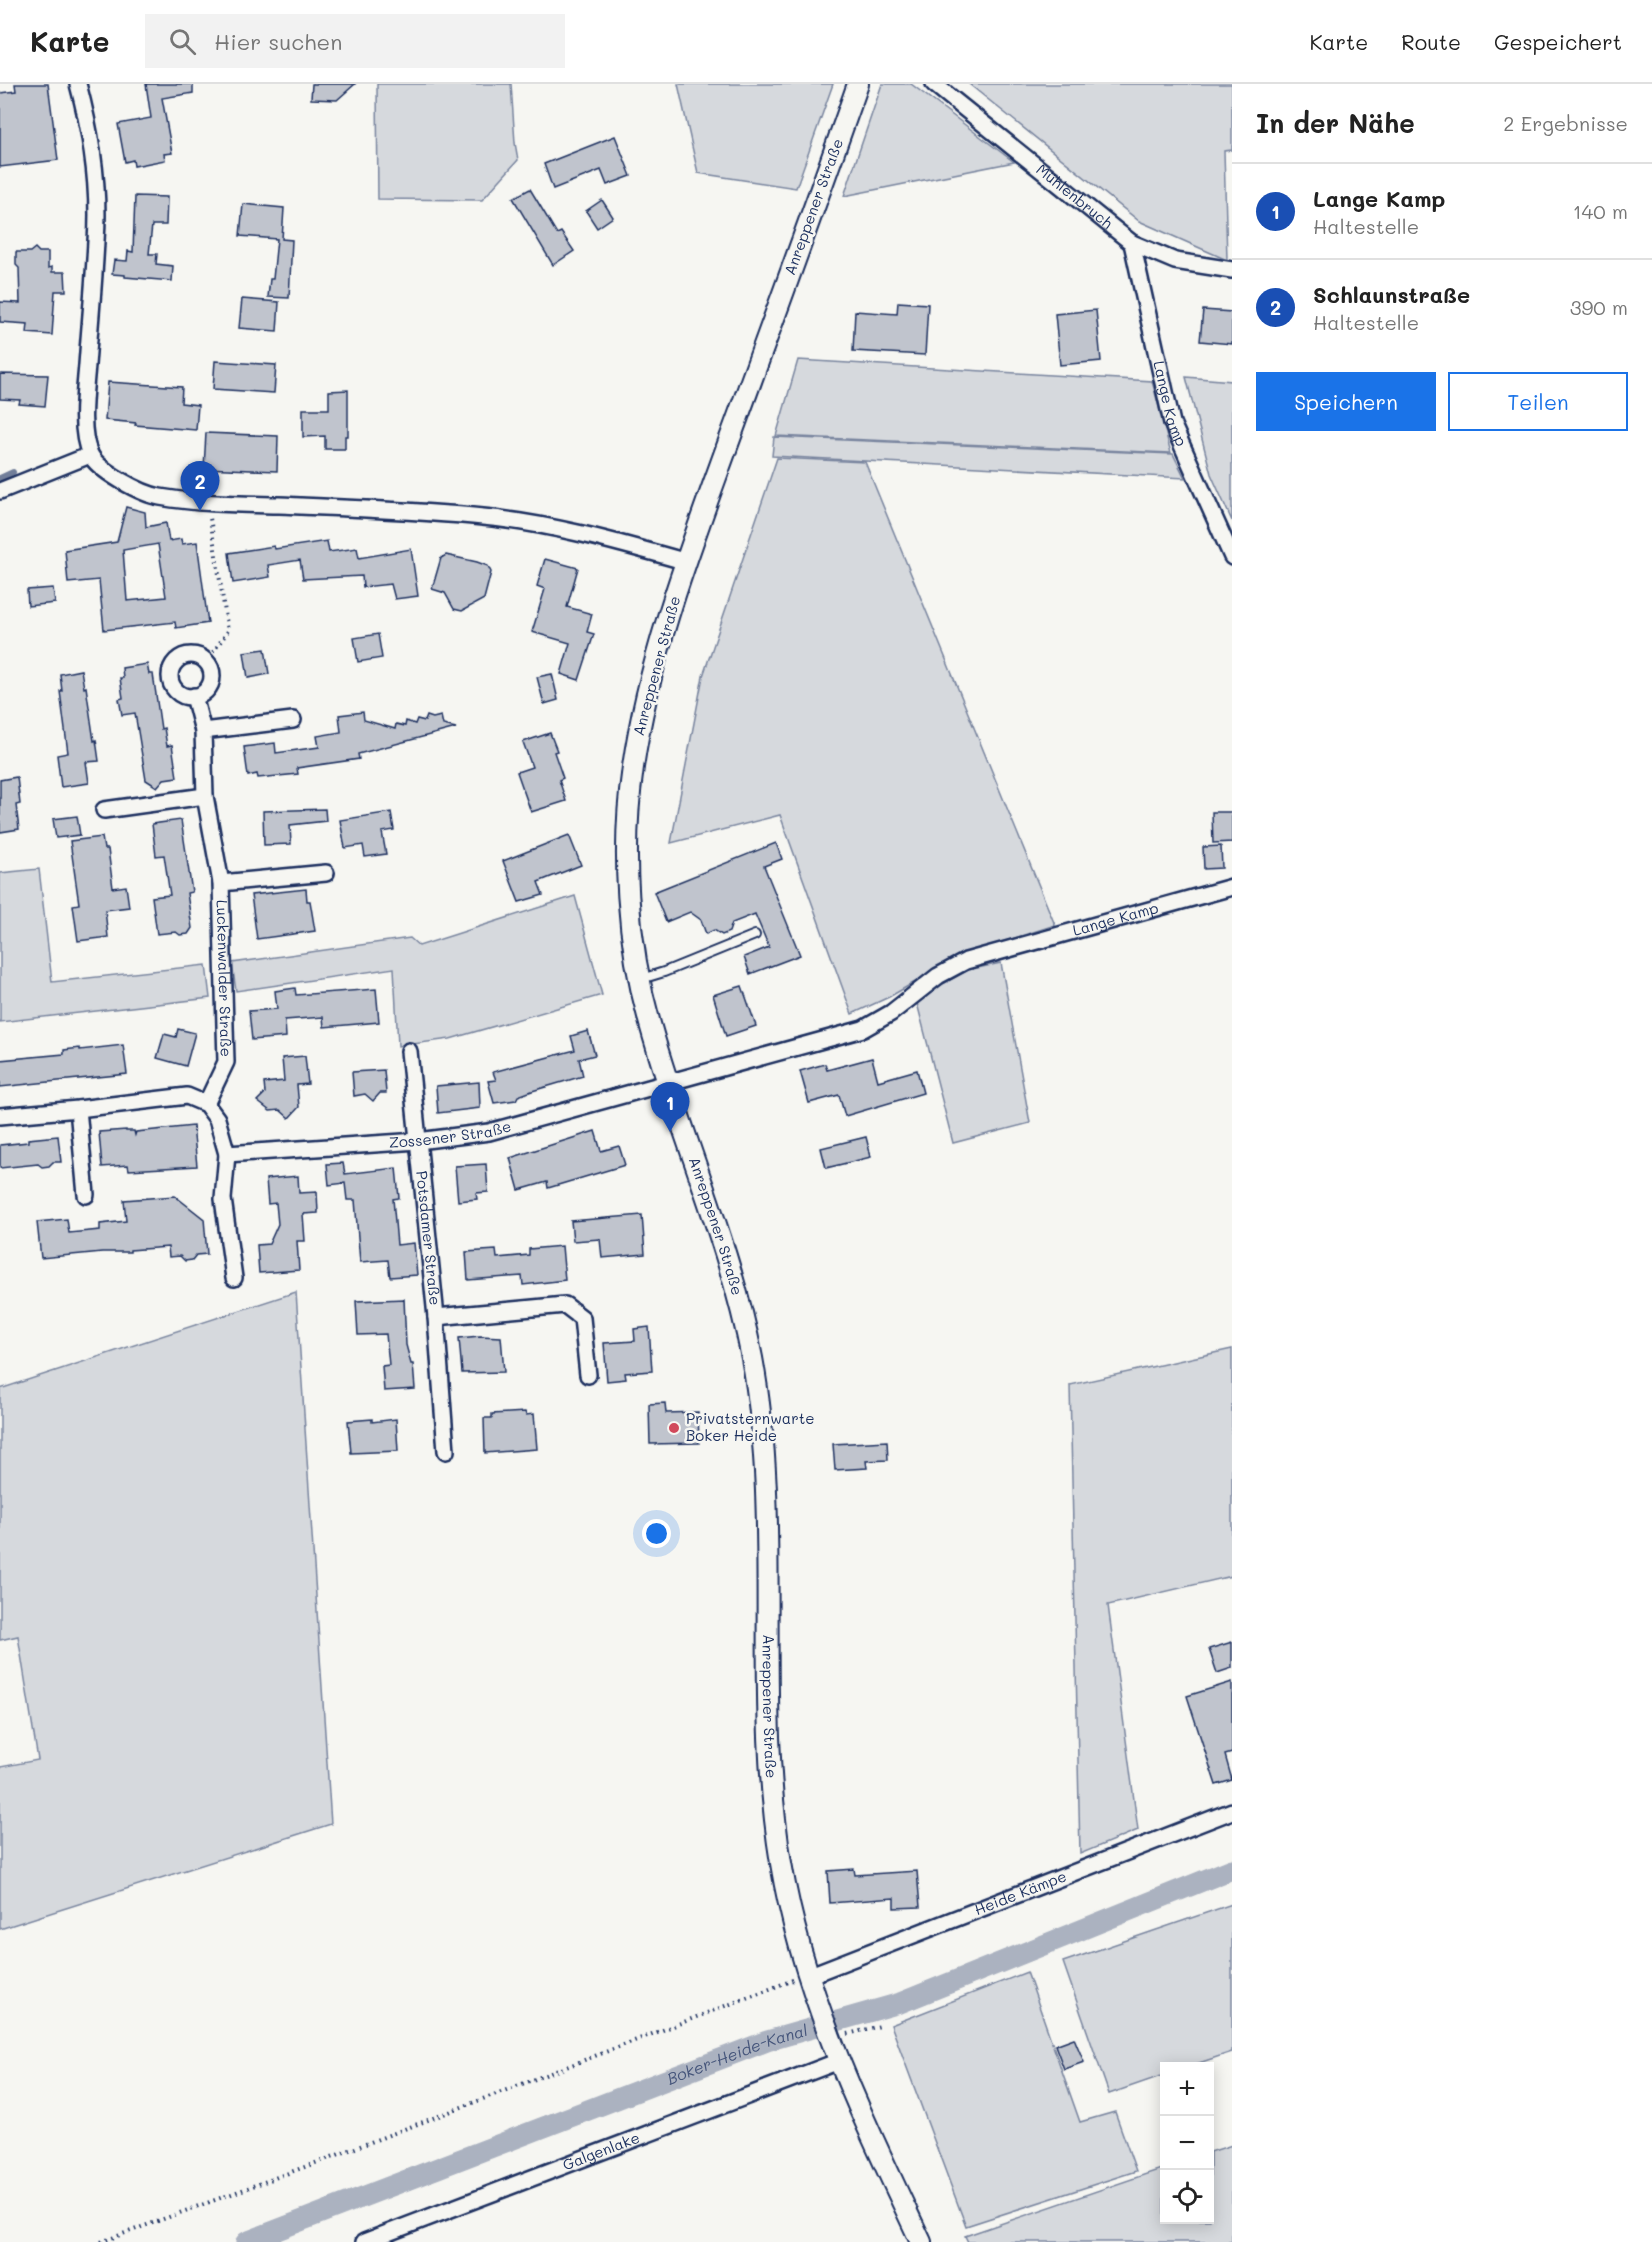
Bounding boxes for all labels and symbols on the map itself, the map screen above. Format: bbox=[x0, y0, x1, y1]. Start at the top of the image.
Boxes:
street label: Anreppener Straße bbox=[779, 136, 847, 278]
street label: Mühlenbruch bbox=[1033, 159, 1117, 233]
street label: Lange Kamp bbox=[1149, 359, 1192, 449]
pin: 2 bbox=[180, 462, 220, 511]
street label: Anreppener Straße bbox=[628, 594, 684, 738]
street label: Lange Kamp bbox=[1070, 897, 1160, 940]
street label: Luckenwalder Straße bbox=[212, 899, 237, 1057]
pin: 1 bbox=[650, 1082, 690, 1132]
street label: Zossener Straße bbox=[388, 1115, 513, 1152]
street label: Anreppener Straße bbox=[685, 1154, 748, 1297]
street label: Potsdamer Straße bbox=[412, 1170, 446, 1306]
place label: Privatsternwarte Boker Heide bbox=[686, 1408, 815, 1445]
marker: Privatsternwarte Boker Heide bbox=[667, 1421, 681, 1435]
your location bbox=[642, 1519, 671, 1548]
street label: Anreppener Straße bbox=[759, 1634, 782, 1779]
street label: Heide Kämpe bbox=[971, 1865, 1069, 1919]
water label: Boker-Heide-Kanal bbox=[664, 2019, 810, 2089]
street label: Galgenlake bbox=[560, 2127, 642, 2174]

